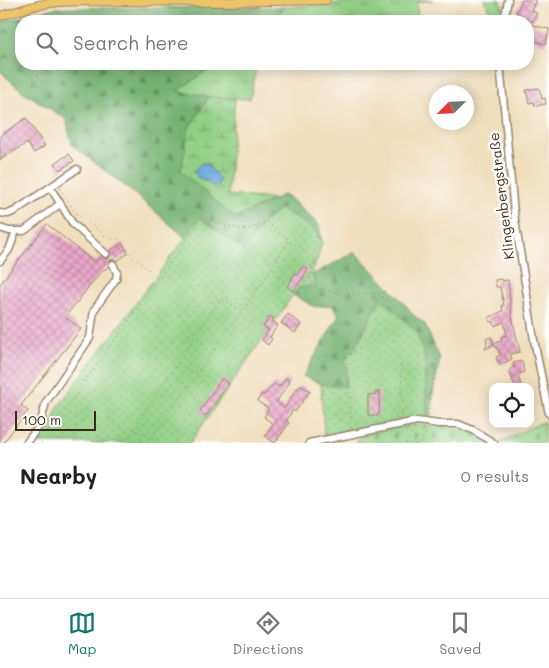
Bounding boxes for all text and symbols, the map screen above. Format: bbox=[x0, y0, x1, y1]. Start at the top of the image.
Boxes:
search box bbox=[15, 15, 534, 70]
icon: search bbox=[33, 29, 61, 57]
text: Search here bbox=[73, 30, 189, 55]
north arrow bbox=[429, 85, 474, 130]
street label: Klingenbergstraße bbox=[484, 132, 518, 260]
map controls bbox=[489, 383, 534, 428]
button: locate bbox=[489, 383, 534, 428]
scale bar bbox=[15, 408, 96, 431]
text: 100 m bbox=[22, 410, 61, 429]
text: Nearby bbox=[20, 462, 97, 489]
text: 0 results bbox=[461, 465, 529, 486]
tab: Map bbox=[68, 609, 96, 658]
tab: Directions bbox=[232, 609, 304, 658]
tab: Saved bbox=[439, 609, 481, 658]

